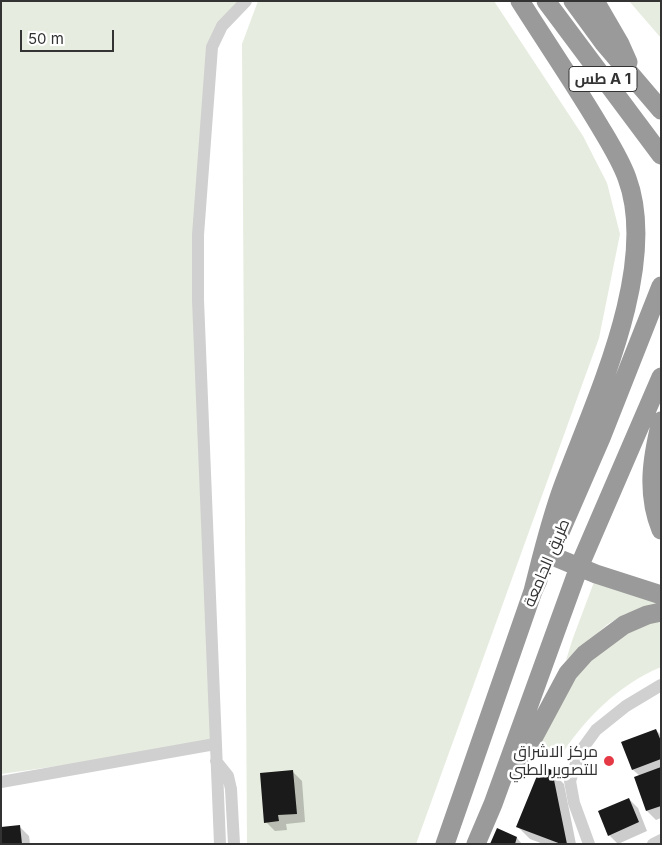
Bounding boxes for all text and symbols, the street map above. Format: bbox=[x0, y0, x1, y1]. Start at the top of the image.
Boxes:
scale bar bbox=[22, 20, 116, 52]
text: 50 m bbox=[28, 29, 64, 48]
road number: طس A 1 bbox=[569, 66, 637, 92]
street label: طريق الجامعة bbox=[520, 516, 574, 610]
place label: مركز الاشراق للتصوير الطبي bbox=[509, 742, 598, 780]
marker: مركز الاشراق للتصوير الطبي bbox=[602, 754, 616, 768]

